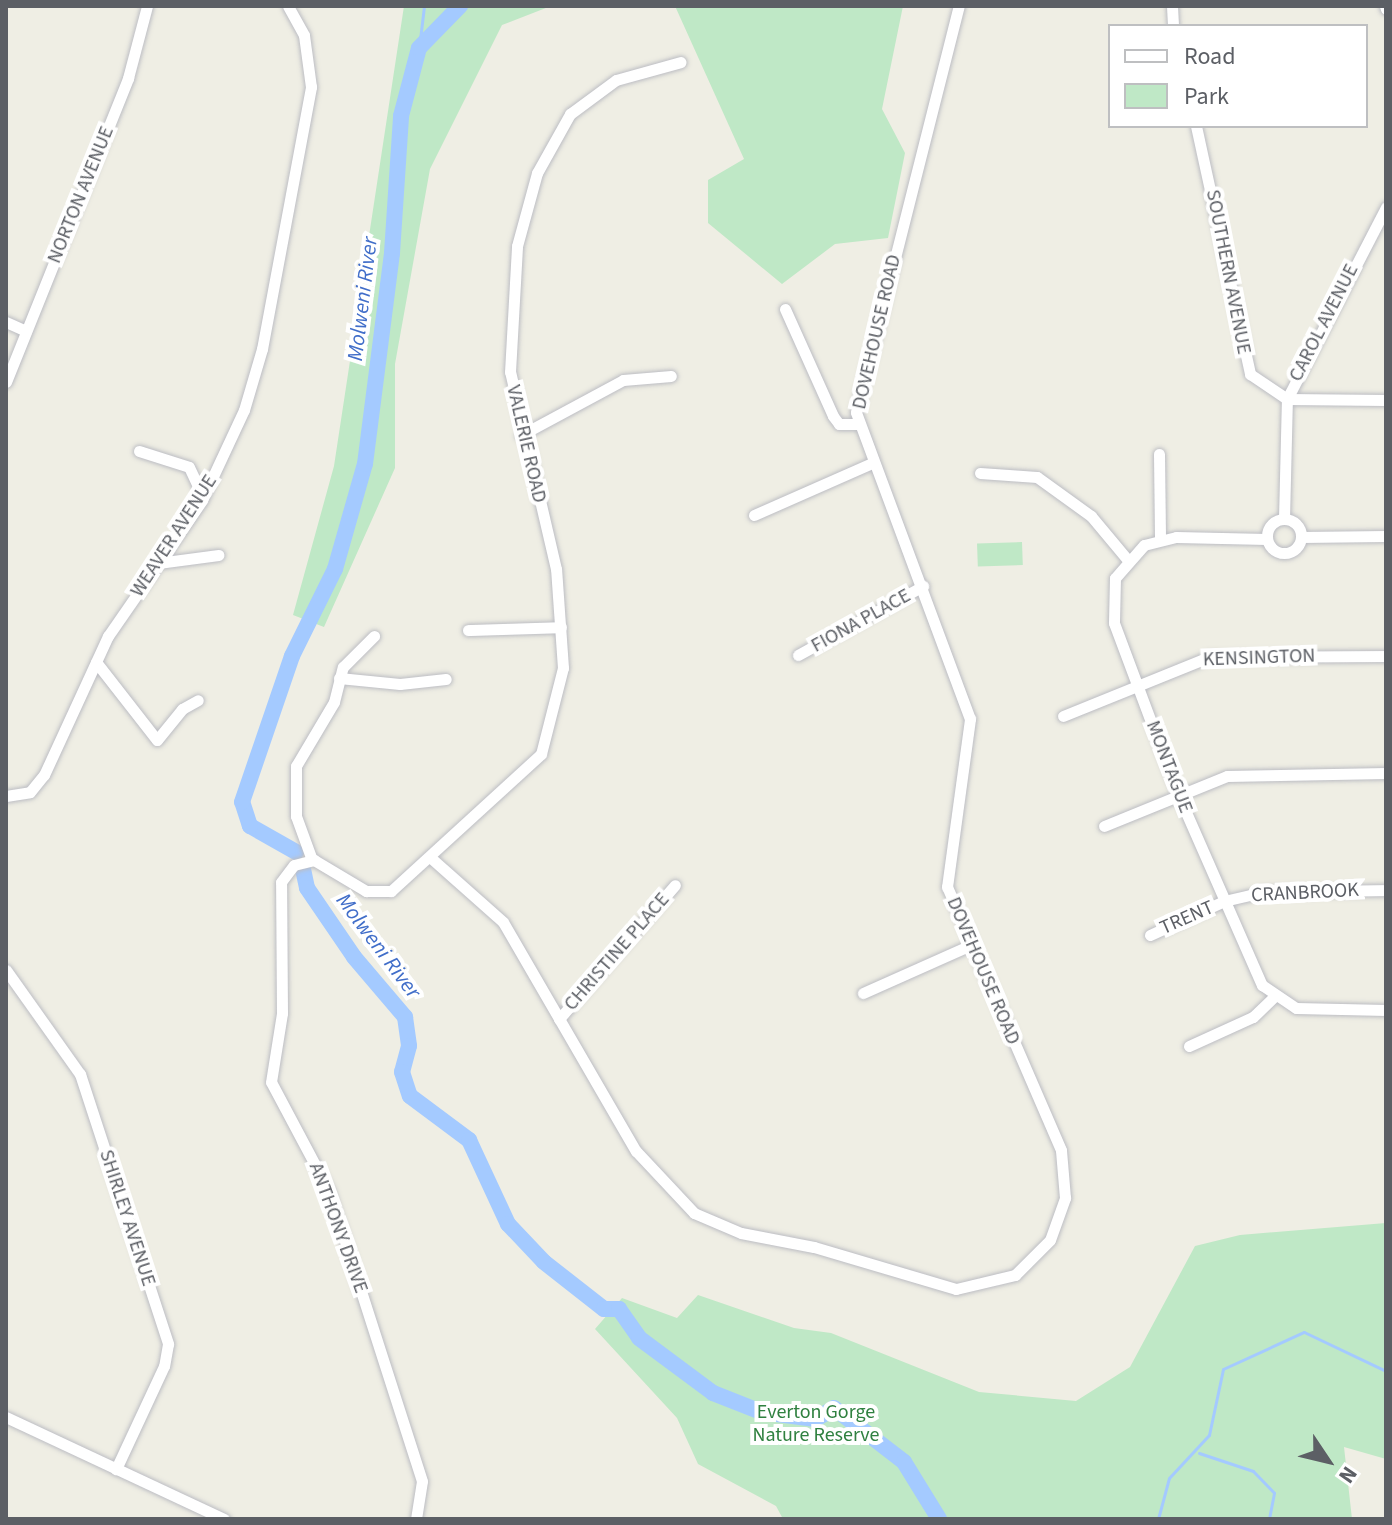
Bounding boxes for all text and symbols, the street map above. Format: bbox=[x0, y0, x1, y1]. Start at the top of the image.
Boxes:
legend bbox=[1108, 24, 1368, 128]
text: Road bbox=[1184, 39, 1236, 74]
text: Park bbox=[1184, 79, 1229, 114]
street label: NORTON AVENUE bbox=[43, 123, 119, 267]
street label: SOUTHERN AVENUE bbox=[1200, 188, 1256, 356]
water label: Molweni River bbox=[342, 235, 384, 363]
street label: DOVEHOUSE ROAD bbox=[848, 252, 906, 412]
street label: CAROL AVENUE bbox=[1284, 260, 1364, 386]
street label: VALERIE ROAD bbox=[501, 383, 551, 505]
street label: WEAVER AVENUE bbox=[126, 470, 222, 602]
street label: FIONA PLACE bbox=[807, 584, 915, 658]
street label: KENSINGTON bbox=[1202, 644, 1316, 672]
street label: MONTAGUE bbox=[1140, 717, 1198, 817]
street label: CRANBROOK bbox=[1251, 878, 1359, 908]
water label: Molweni River bbox=[330, 888, 426, 1004]
street label: CHRISTINE PLACE bbox=[559, 888, 675, 1016]
street label: DOVEHOUSE ROAD bbox=[941, 894, 1025, 1048]
street label: TRENT bbox=[1156, 896, 1218, 940]
street label: SHIRLEY AVENUE bbox=[94, 1147, 160, 1289]
street label: ANTHONY DRIVE bbox=[303, 1159, 373, 1297]
park label: Everton Gorge Nature Reserve bbox=[752, 1401, 880, 1448]
north arrow bbox=[1288, 1421, 1368, 1501]
text: N bbox=[1330, 1460, 1365, 1490]

